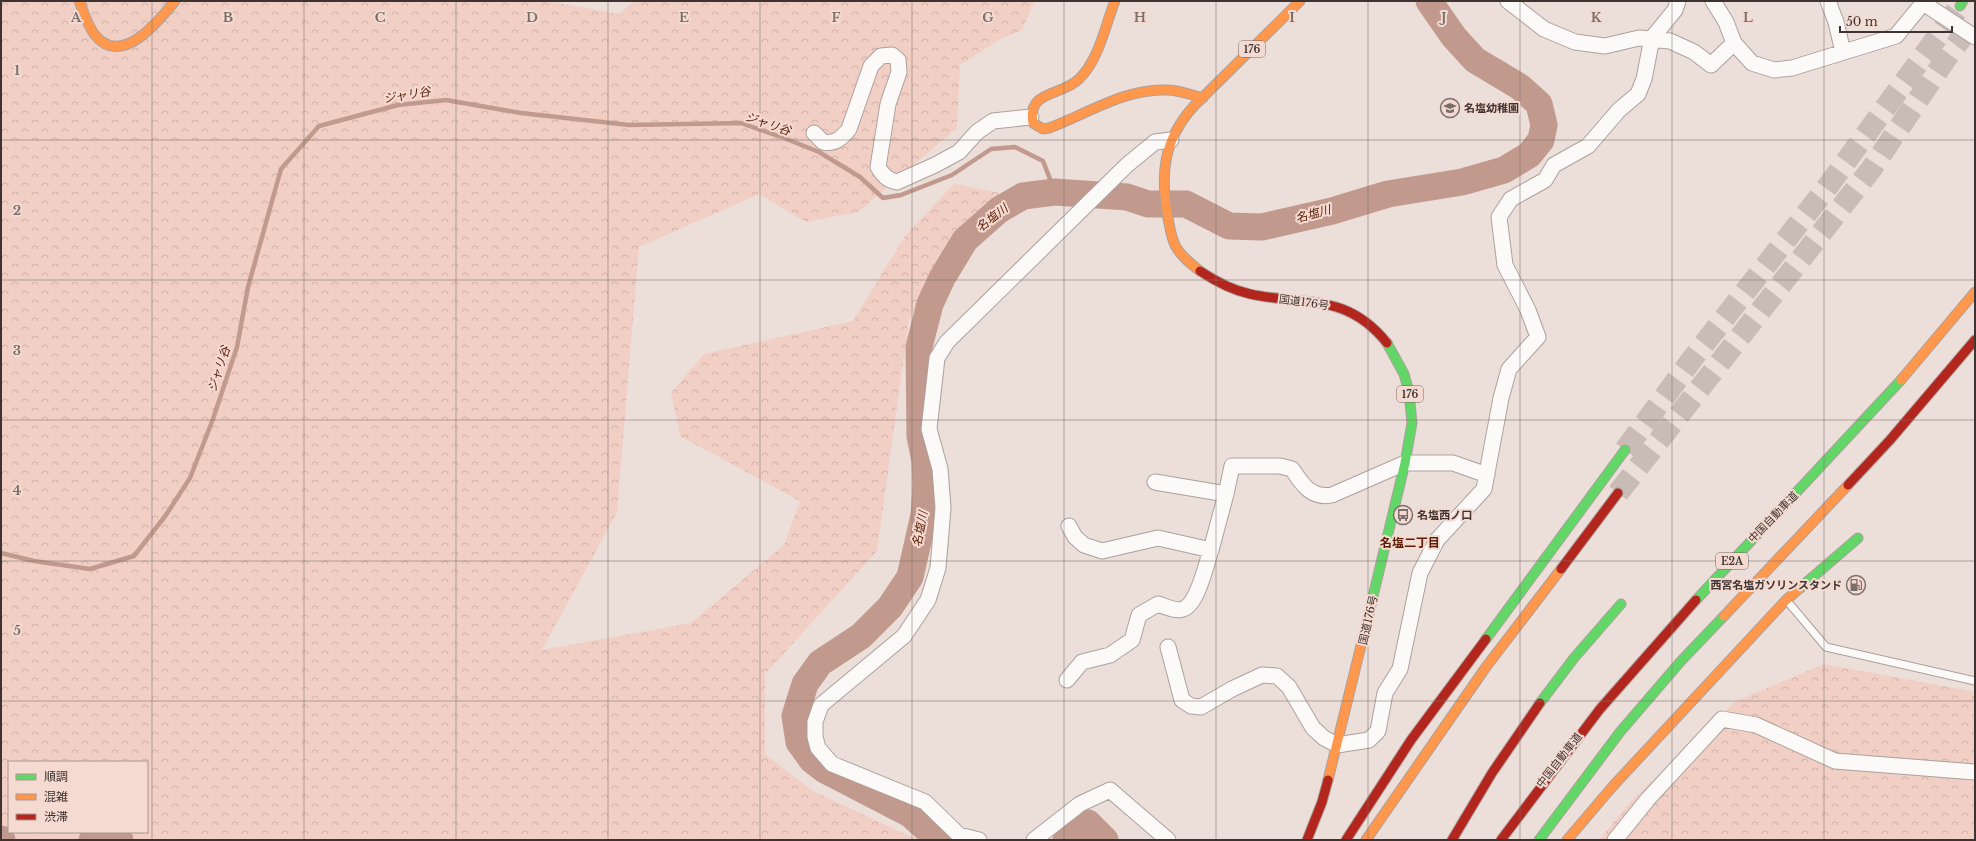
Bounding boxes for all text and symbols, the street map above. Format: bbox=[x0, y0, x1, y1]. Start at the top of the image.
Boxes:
scale bar bbox=[1840, 8, 1952, 34]
text: A bbox=[70, 9, 82, 26]
text: B bbox=[223, 9, 233, 26]
text: C bbox=[375, 9, 386, 26]
text: D bbox=[526, 9, 538, 26]
text: E bbox=[679, 9, 689, 26]
text: F bbox=[832, 9, 841, 26]
text: G bbox=[982, 9, 994, 26]
text: H bbox=[1134, 9, 1146, 26]
text: I bbox=[1289, 9, 1295, 26]
text: J bbox=[1438, 9, 1447, 26]
text: K bbox=[1591, 9, 1602, 26]
text: L bbox=[1743, 9, 1753, 26]
text: 50 m bbox=[1846, 14, 1878, 29]
road number: 176 bbox=[1239, 41, 1265, 57]
text: 1 bbox=[14, 62, 20, 79]
water label: ジャリ谷 bbox=[382, 83, 432, 106]
school or university icon: 名塩幼稚園 bbox=[1439, 97, 1461, 119]
place label: 名塩幼稚園 bbox=[1464, 101, 1519, 115]
water label: ジャリ谷 bbox=[743, 109, 794, 139]
water label: 名塩川 bbox=[973, 199, 1012, 235]
water label: 名塩川 bbox=[1294, 201, 1334, 225]
text: 2 bbox=[13, 202, 21, 219]
street label: 国道176号 bbox=[1278, 292, 1330, 312]
text: 3 bbox=[13, 342, 21, 359]
water label: ジャリ谷 bbox=[204, 343, 233, 394]
road number: 176 bbox=[1397, 386, 1423, 402]
text: 4 bbox=[13, 482, 22, 499]
street label: 中国自動車道 bbox=[1745, 488, 1801, 546]
bus stop icon: 名塩西ノ口 bbox=[1392, 504, 1414, 526]
water label: 名塩川 bbox=[909, 508, 931, 548]
place label: 名塩西ノ口 bbox=[1417, 508, 1472, 522]
district label: 名塩二丁目 bbox=[1380, 535, 1440, 550]
road number: E2A bbox=[1716, 553, 1748, 569]
fuel station icon: 西宮名塩ガソリンスタンド bbox=[1845, 574, 1867, 596]
place label: 西宮名塩ガソリンスタンド bbox=[1710, 578, 1842, 592]
street label: 国道176号 bbox=[1355, 594, 1381, 646]
text: 5 bbox=[13, 622, 21, 639]
street label: 中国自動車道 bbox=[1533, 730, 1585, 790]
legend bbox=[8, 761, 148, 833]
text: 順調 bbox=[44, 769, 68, 784]
text: 混雑 bbox=[44, 789, 68, 804]
text: 渋滞 bbox=[44, 809, 68, 824]

